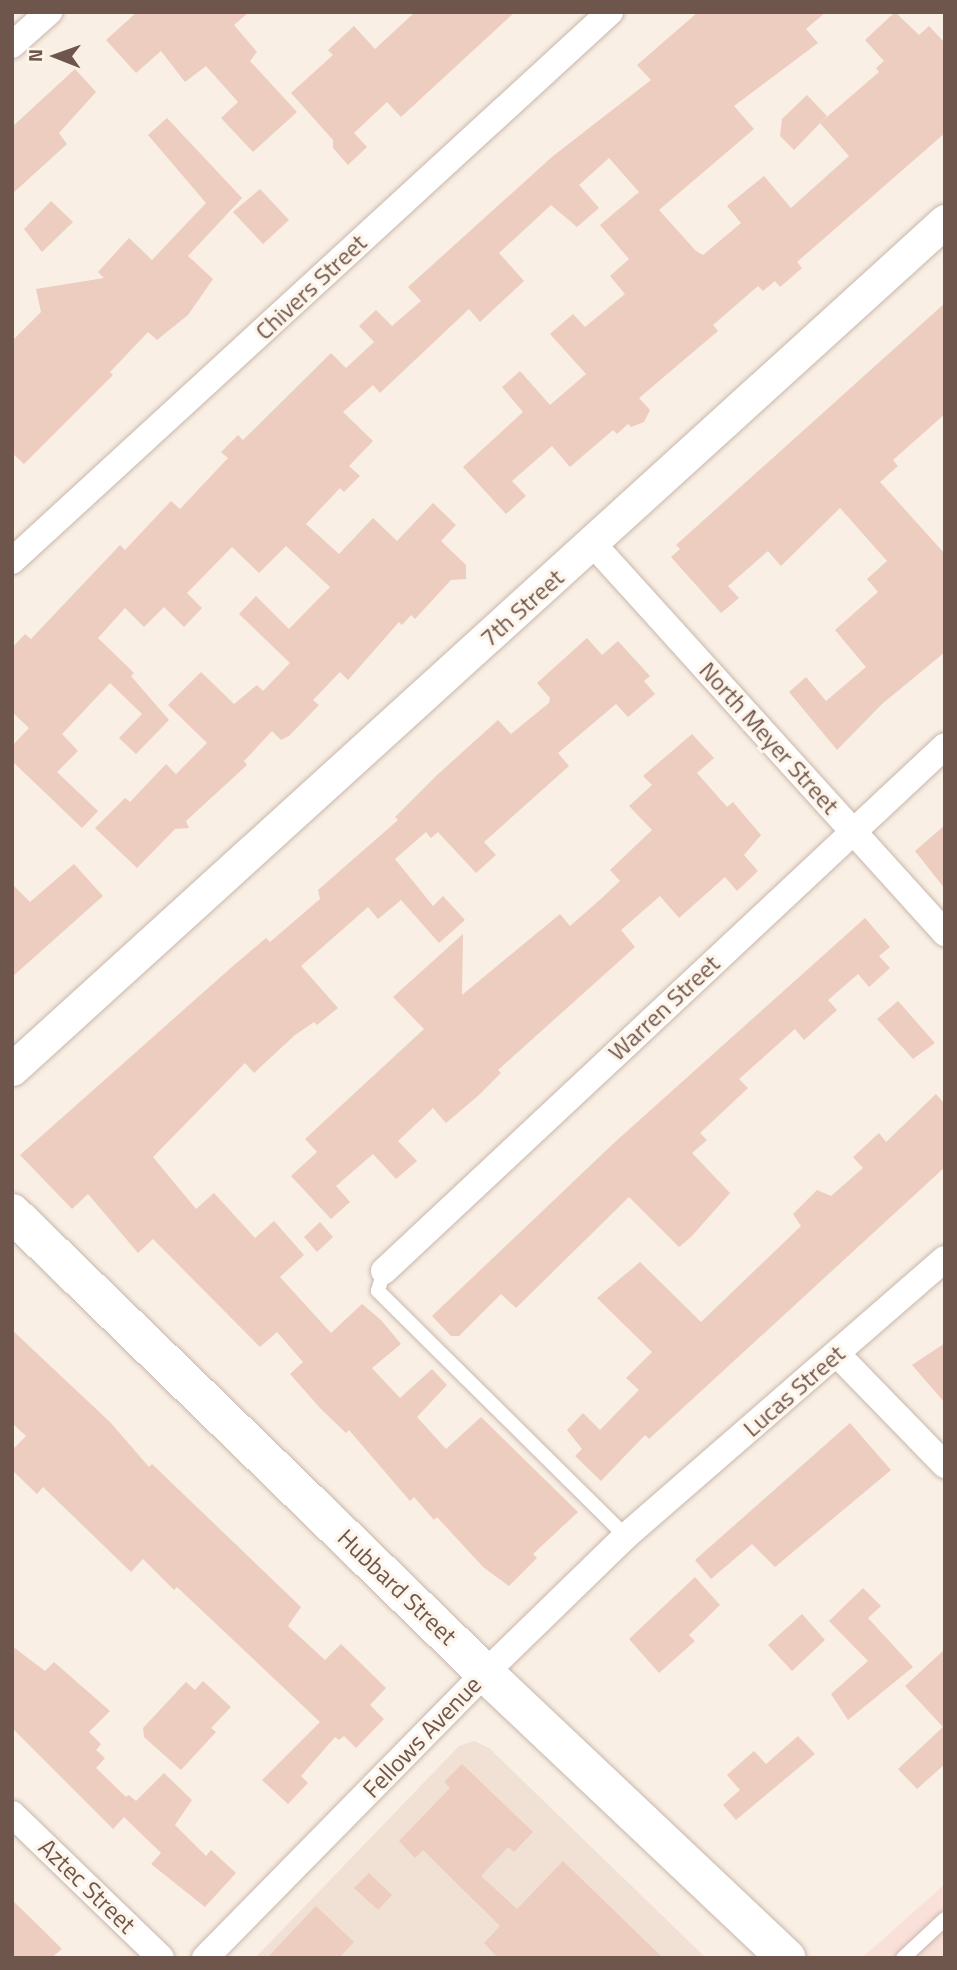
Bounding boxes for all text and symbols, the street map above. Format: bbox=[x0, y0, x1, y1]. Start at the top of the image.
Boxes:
north arrow bbox=[21, 21, 91, 91]
text: N bbox=[20, 49, 49, 62]
street label: Chivers Street bbox=[250, 228, 372, 346]
street label: 7th Street bbox=[474, 563, 570, 653]
street label: North Meyer Street bbox=[693, 656, 845, 820]
street label: Warren Street bbox=[602, 949, 726, 1067]
street label: Lucas Street bbox=[737, 1339, 851, 1443]
street label: Hubbard Street bbox=[332, 1523, 462, 1651]
street label: Fellows Avenue bbox=[357, 1670, 487, 1804]
street label: Aztec Street bbox=[33, 1833, 141, 1939]

